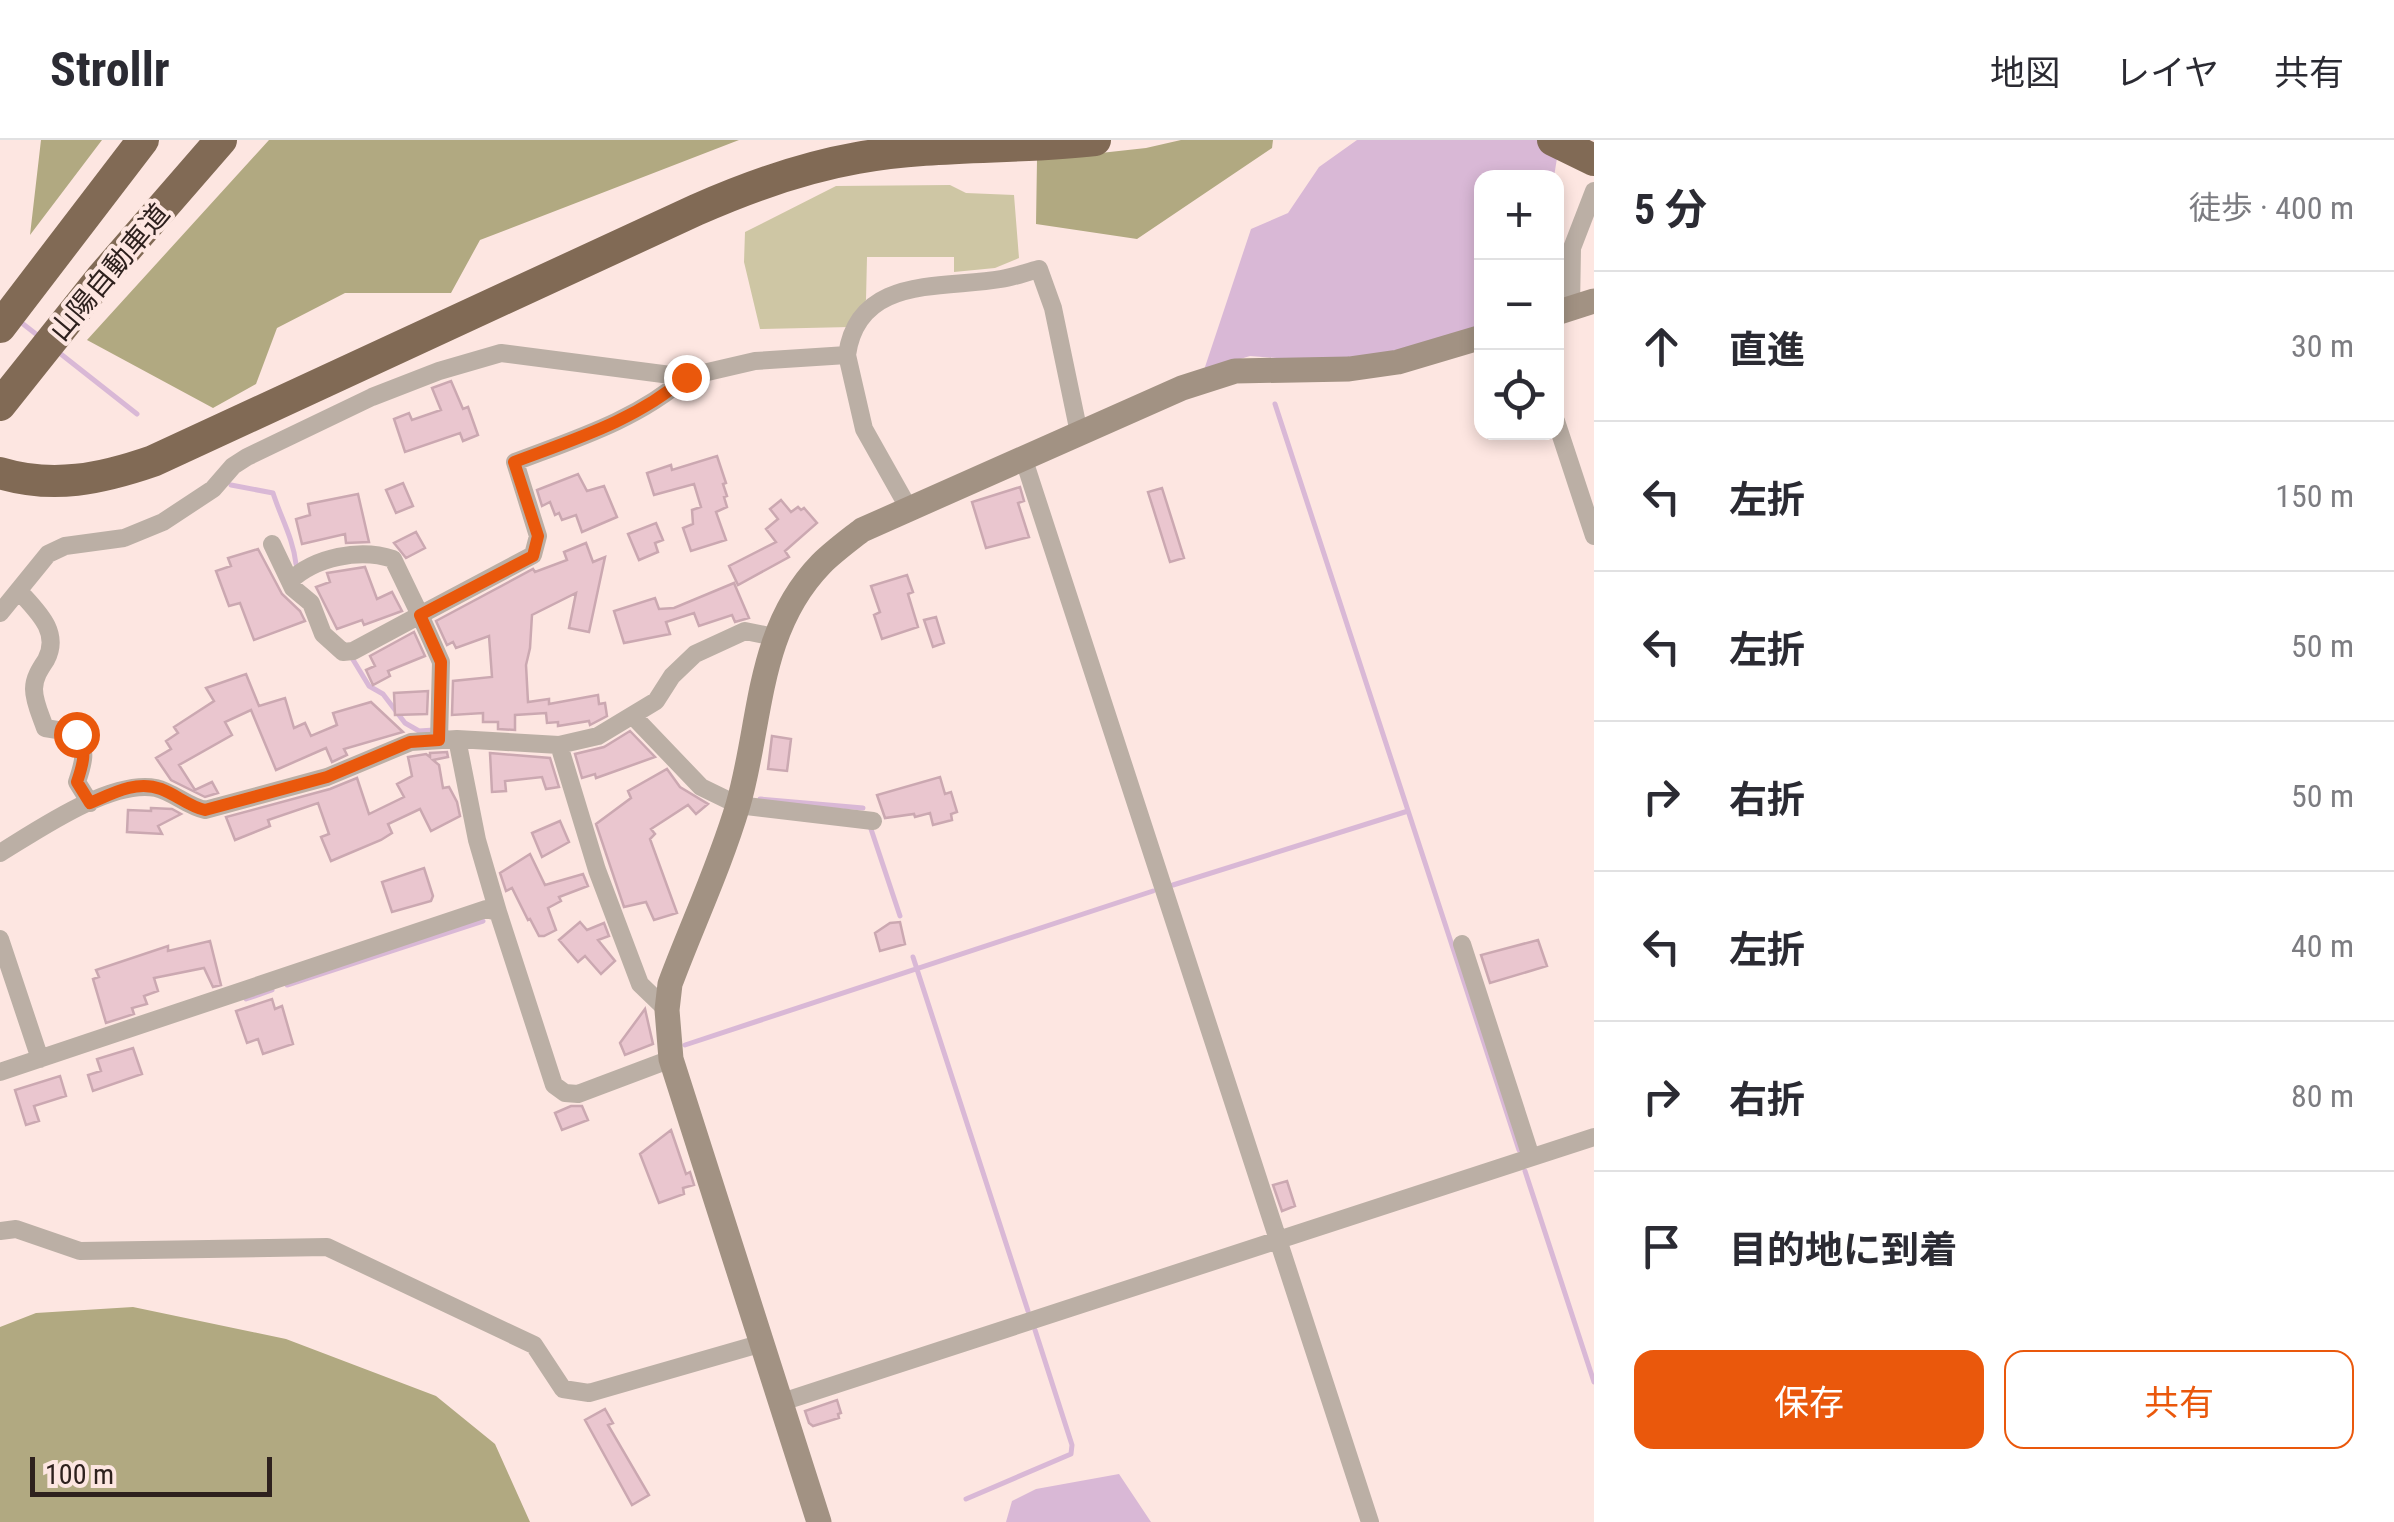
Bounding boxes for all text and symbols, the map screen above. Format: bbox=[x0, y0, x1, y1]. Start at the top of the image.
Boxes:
text: Strollr bbox=[50, 41, 170, 98]
text: 地図 bbox=[1990, 53, 2060, 94]
text: レイヤ bbox=[2115, 53, 2219, 94]
text: 共有 bbox=[2274, 53, 2344, 94]
map controls bbox=[1474, 170, 1564, 440]
button: + bbox=[1474, 170, 1564, 260]
text: 5 分 bbox=[1634, 185, 1707, 234]
text: 徒歩 · 400 m bbox=[2189, 189, 2354, 227]
street label: 山陽自動車道 bbox=[43, 197, 176, 347]
button: − bbox=[1474, 260, 1564, 350]
icon: ahead bbox=[1634, 319, 1689, 374]
text: 30 m bbox=[2291, 327, 2354, 365]
text: 直進 bbox=[1729, 328, 1805, 372]
button: locate bbox=[1474, 350, 1564, 440]
route end bbox=[664, 355, 710, 401]
icon: left bbox=[1634, 469, 1689, 524]
text: 150 m bbox=[2275, 477, 2354, 515]
text: 左折 bbox=[1729, 478, 1805, 522]
icon: left bbox=[1634, 619, 1689, 674]
text: 50 m bbox=[2291, 627, 2354, 665]
text: 左折 bbox=[1729, 628, 1805, 672]
route start bbox=[54, 712, 100, 758]
icon: right bbox=[1634, 769, 1689, 824]
text: 50 m bbox=[2291, 777, 2354, 815]
text: 右折 bbox=[1729, 778, 1805, 822]
icon: left bbox=[1634, 919, 1689, 974]
text: 40 m bbox=[2291, 927, 2354, 965]
text: 左折 bbox=[1729, 928, 1805, 972]
icon: right bbox=[1634, 1069, 1689, 1124]
text: 80 m bbox=[2291, 1077, 2354, 1115]
text: 右折 bbox=[1729, 1078, 1805, 1122]
icon: arrive bbox=[1634, 1219, 1689, 1274]
text: 目的地に到着 bbox=[1729, 1228, 1957, 1272]
button: 保存 bbox=[1634, 1350, 1984, 1449]
button: 共有 bbox=[2004, 1350, 2354, 1449]
scale bar bbox=[30, 1452, 272, 1496]
text: 100 m bbox=[45, 1458, 114, 1491]

